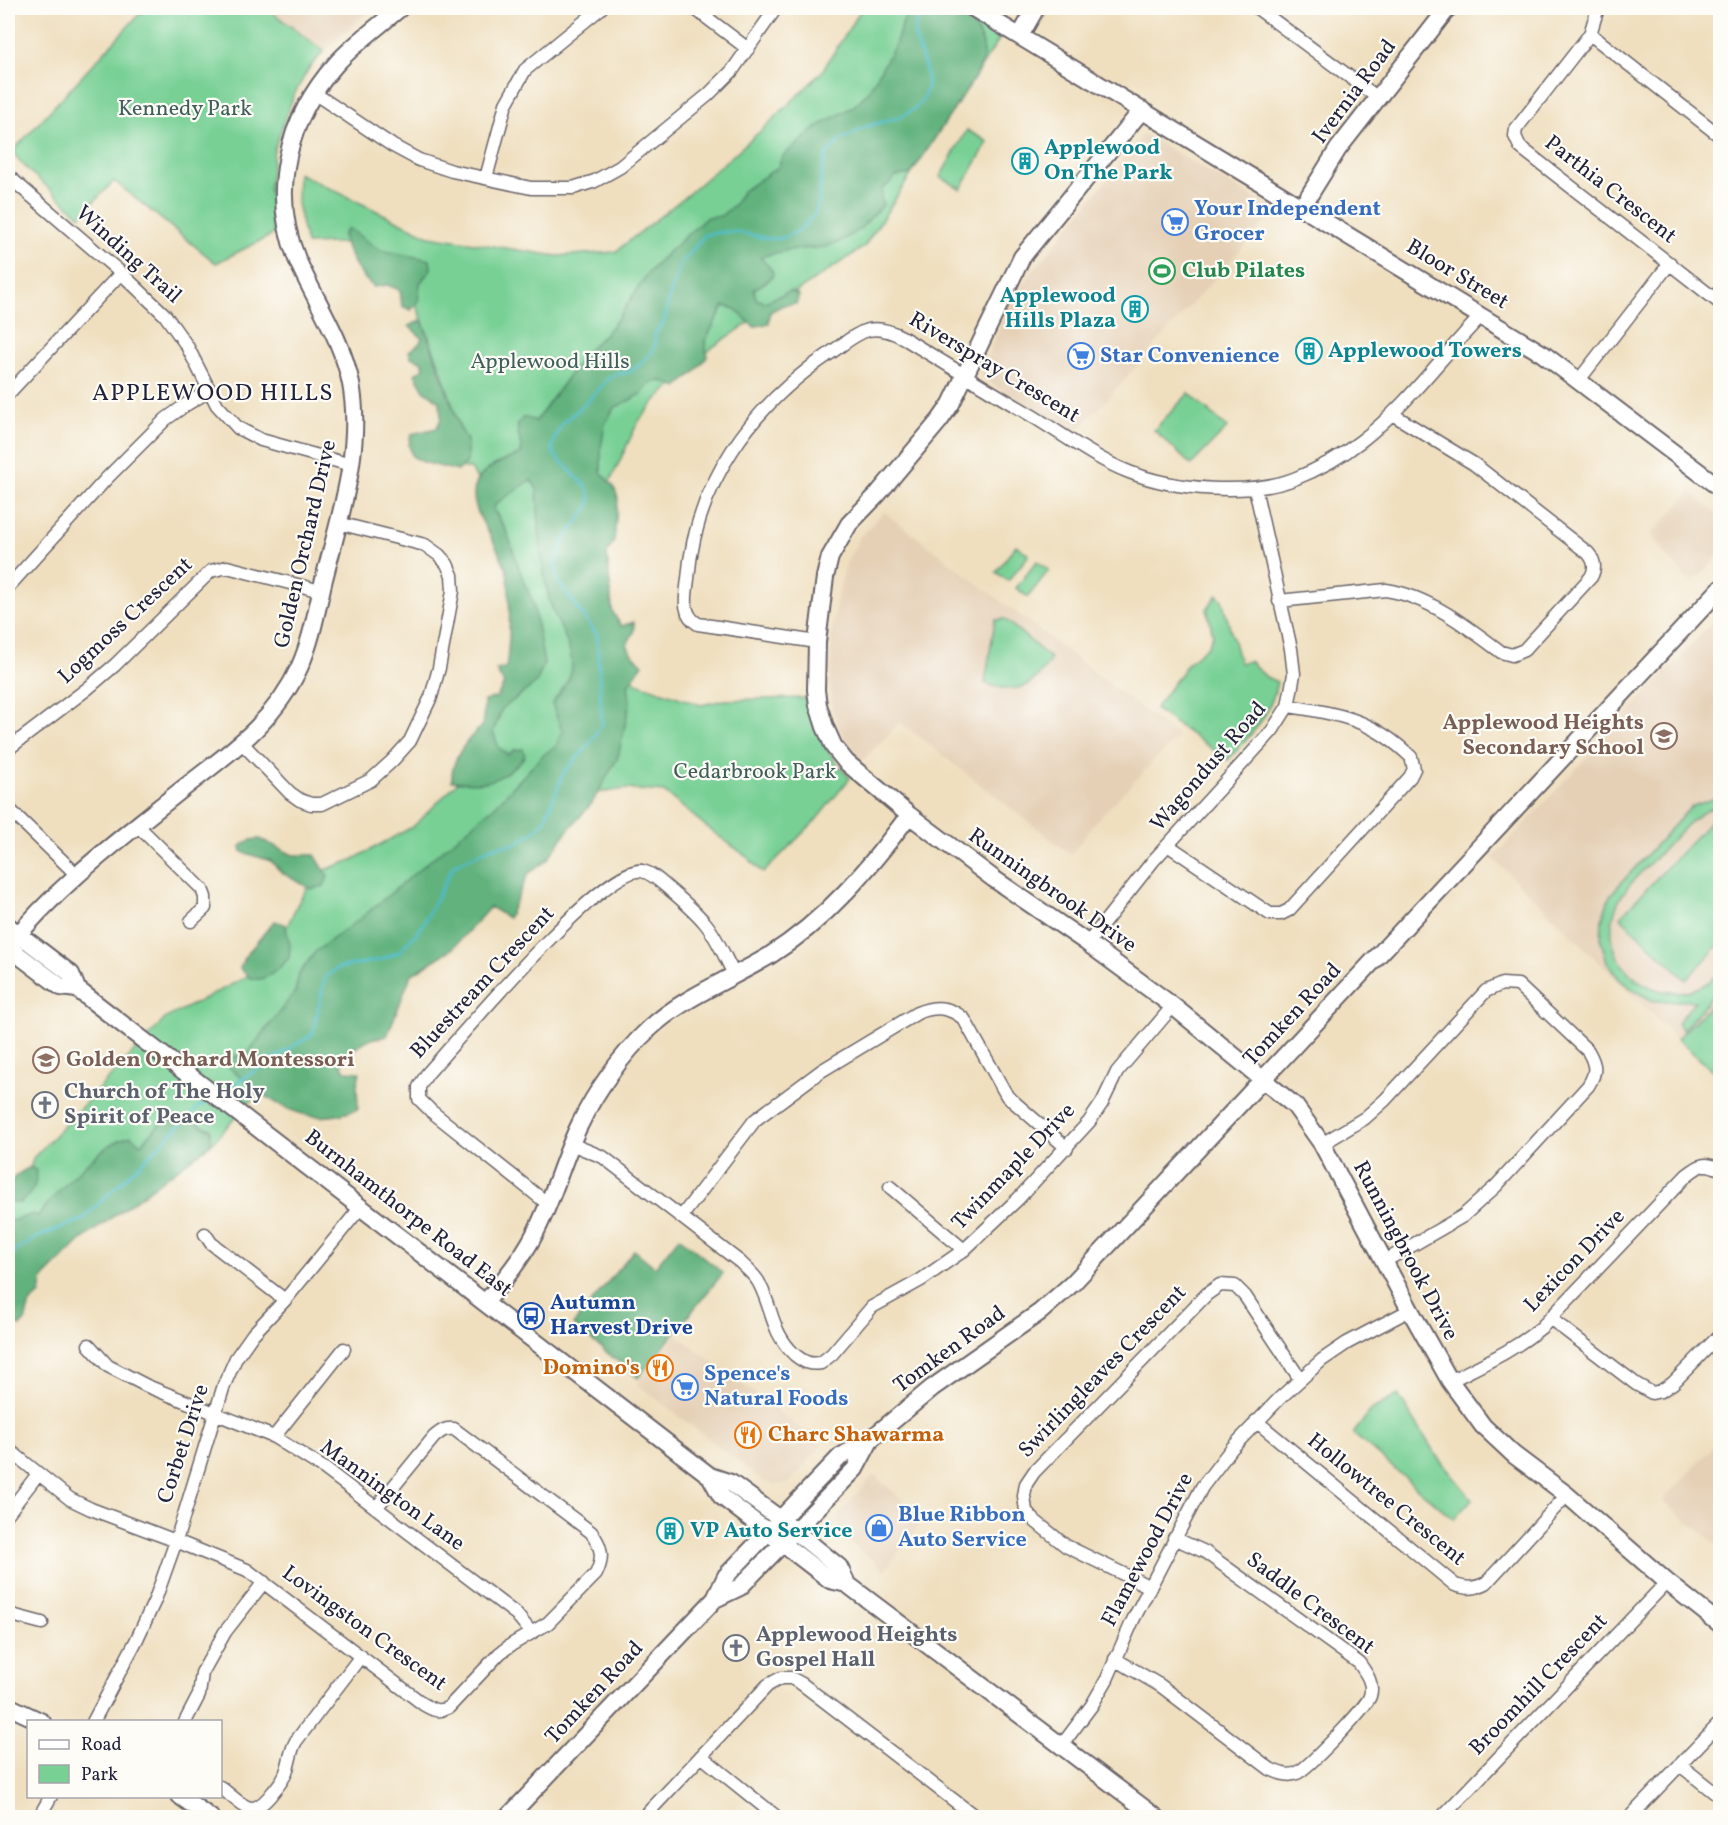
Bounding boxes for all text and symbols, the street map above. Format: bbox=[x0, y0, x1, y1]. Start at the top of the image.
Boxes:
street label: Ivernia Road bbox=[1305, 33, 1405, 151]
park label: Kennedy Park bbox=[118, 94, 252, 125]
street label: Parthia Crescent bbox=[1537, 128, 1683, 252]
place label: Applewood On The Park bbox=[1044, 133, 1172, 189]
building icon: Applewood On The Park bbox=[1010, 146, 1040, 176]
place label: Your Independent Grocer bbox=[1194, 194, 1381, 250]
street label: Winding Trail bbox=[68, 199, 188, 311]
supermarket icon: Your Independent Grocer bbox=[1160, 207, 1190, 237]
street label: Bloor Street bbox=[1400, 232, 1514, 318]
sports icon: Club Pilates bbox=[1147, 256, 1177, 286]
place label: Club Pilates bbox=[1182, 256, 1305, 287]
place label: Applewood Hills Plaza bbox=[1000, 281, 1116, 337]
building icon: Applewood Hills Plaza bbox=[1120, 294, 1150, 324]
street label: Riverspray Crescent bbox=[903, 305, 1086, 432]
building icon: Applewood Towers bbox=[1294, 336, 1324, 366]
place label: Applewood Towers bbox=[1328, 336, 1522, 367]
supermarket icon: Star Convenience bbox=[1066, 341, 1096, 371]
place label: Star Convenience bbox=[1100, 341, 1280, 372]
park label: Applewood Hills bbox=[470, 347, 630, 378]
district label: APPLEWOOD HILLS bbox=[92, 377, 334, 411]
street label: Golden Orchard Drive bbox=[267, 437, 345, 651]
street label: Logmoss Crescent bbox=[52, 550, 200, 692]
street label: Wagondust Road bbox=[1144, 695, 1274, 839]
place label: Applewood Heights Secondary School bbox=[1443, 708, 1644, 764]
school or university icon: Applewood Heights Secondary School bbox=[1649, 721, 1679, 751]
park label: Cedarbrook Park bbox=[673, 757, 837, 788]
street label: Runningbrook Drive bbox=[961, 821, 1143, 961]
street label: Bluestream Crescent bbox=[404, 899, 562, 1066]
street label: Tomken Road bbox=[1237, 956, 1349, 1074]
school or university icon: Golden Orchard Montessori bbox=[31, 1045, 61, 1075]
place label: Golden Orchard Montessori bbox=[66, 1045, 355, 1076]
place label: Church of The Holy Spirit of Peace bbox=[64, 1077, 266, 1133]
church icon: Church of The Holy Spirit of Peace bbox=[30, 1090, 60, 1120]
street label: Twinmaple Drive bbox=[945, 1096, 1083, 1238]
street label: Burnhamthorpe Road East bbox=[297, 1123, 519, 1305]
street label: Runningbrook Drive bbox=[1345, 1156, 1465, 1346]
street label: Lexicon Drive bbox=[1517, 1202, 1633, 1320]
street label: Swirlingleaves Crescent bbox=[1012, 1278, 1194, 1466]
place label: Autumn Harvest Drive bbox=[550, 1288, 693, 1344]
street label: Tomken Road bbox=[888, 1299, 1012, 1401]
bus stop icon: Autumn Harvest Drive bbox=[516, 1301, 546, 1331]
place label: Domino's bbox=[543, 1353, 640, 1384]
restaurant icon: Domino's bbox=[645, 1353, 675, 1383]
place label: Spence's Natural Foods bbox=[704, 1359, 848, 1415]
supermarket icon: Spence's Natural Foods bbox=[670, 1372, 700, 1402]
street label: Corbet Drive bbox=[150, 1380, 218, 1508]
restaurant icon: Charc Shawarma bbox=[733, 1420, 763, 1450]
place label: Charc Shawarma bbox=[768, 1420, 944, 1451]
street label: Hollowtree Crescent bbox=[1300, 1426, 1472, 1574]
street label: Mannington Lane bbox=[313, 1433, 471, 1559]
street label: Flamewood Drive bbox=[1094, 1468, 1202, 1632]
place label: Blue Ribbon Auto Service bbox=[898, 1500, 1027, 1556]
shop icon: Blue Ribbon Auto Service bbox=[864, 1513, 894, 1543]
building icon: VP Auto Service bbox=[655, 1516, 685, 1546]
place label: VP Auto Service bbox=[690, 1516, 852, 1547]
street label: Saddle Crescent bbox=[1239, 1545, 1381, 1663]
street label: Lovingston Crescent bbox=[275, 1559, 453, 1700]
street label: Broomhill Crescent bbox=[1463, 1607, 1616, 1763]
place label: Applewood Heights Gospel Hall bbox=[756, 1620, 957, 1676]
church icon: Applewood Heights Gospel Hall bbox=[721, 1633, 751, 1663]
street label: Tomken Road bbox=[539, 1634, 651, 1752]
legend bbox=[27, 1720, 222, 1798]
text: Road bbox=[81, 1733, 122, 1758]
text: Park bbox=[81, 1763, 118, 1788]

